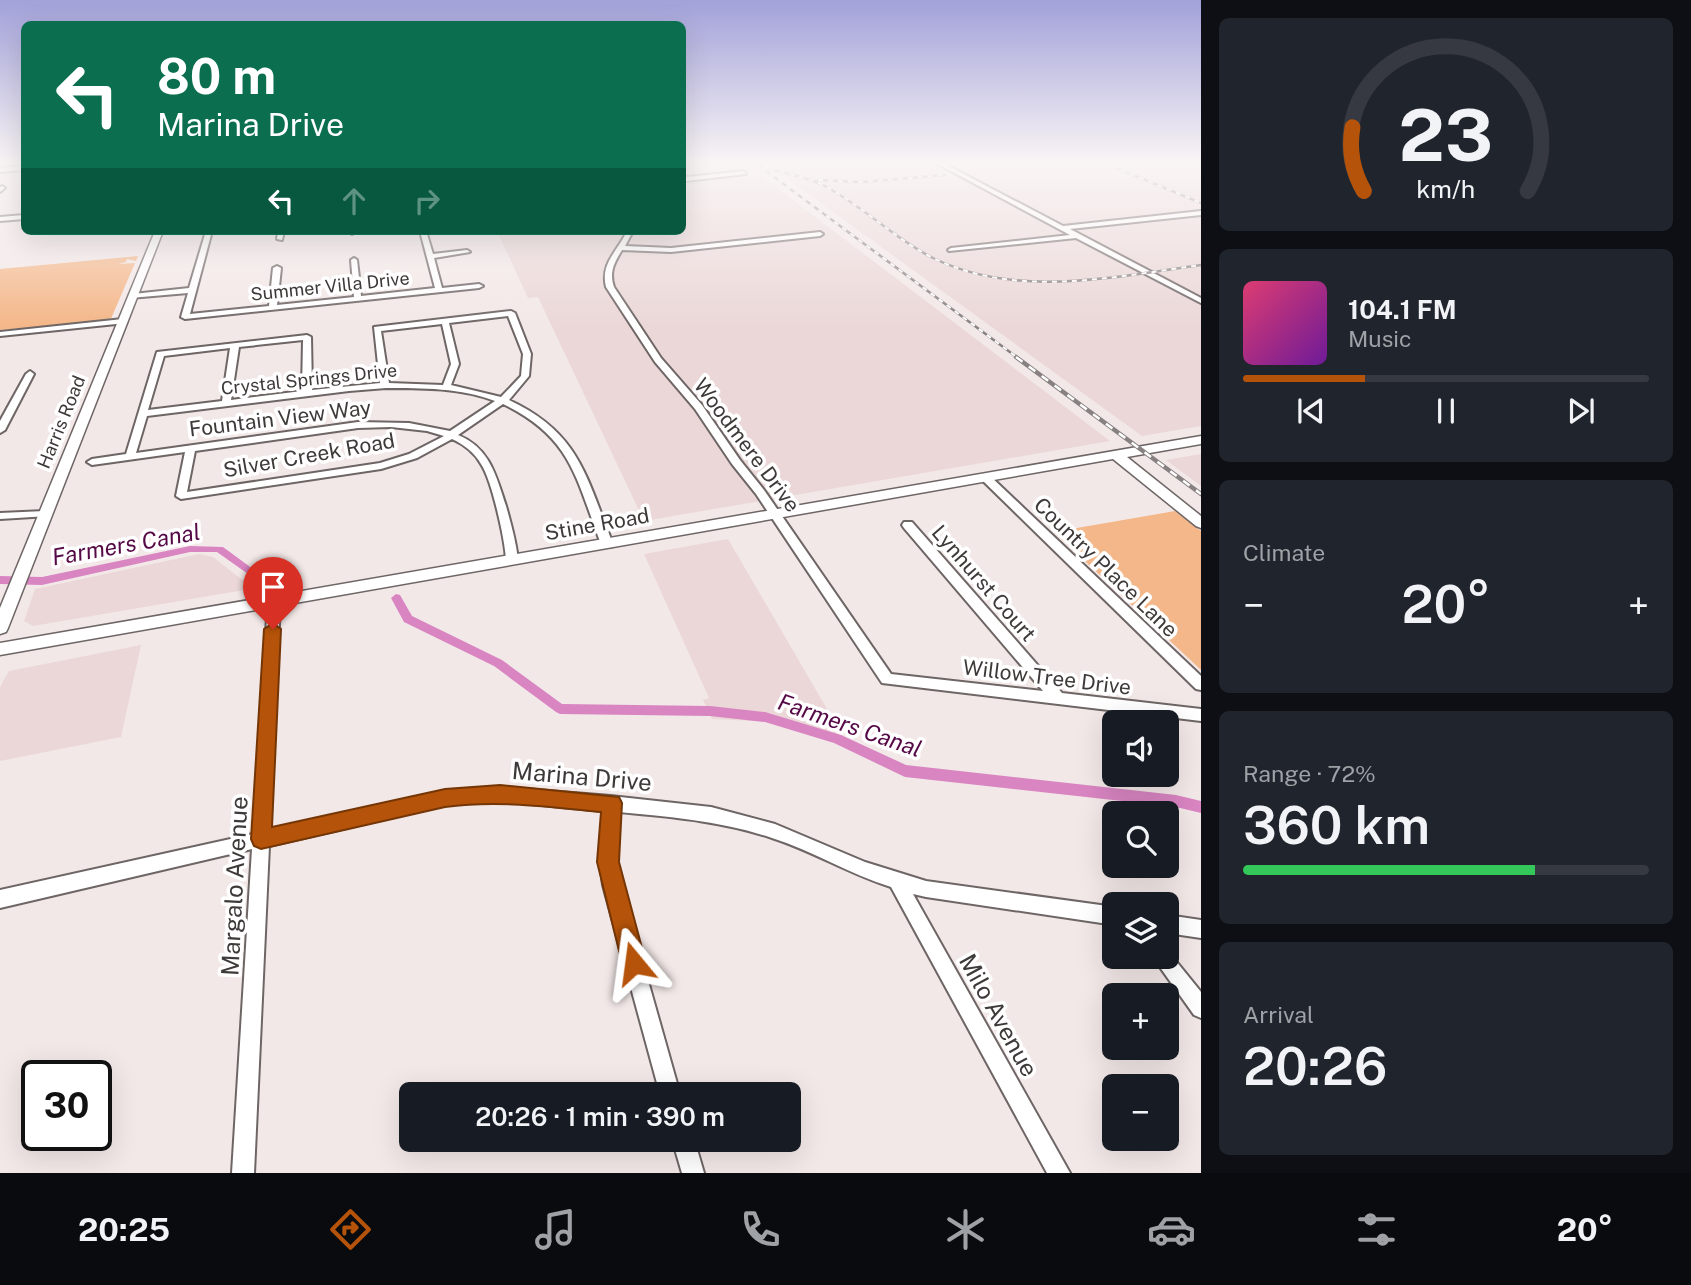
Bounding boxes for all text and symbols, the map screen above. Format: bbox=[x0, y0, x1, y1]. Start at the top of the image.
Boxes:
text: 80 m bbox=[157, 47, 276, 105]
icon: left bbox=[42, 49, 133, 140]
text: 23 bbox=[1399, 92, 1493, 177]
text: Marina Drive bbox=[157, 106, 344, 143]
text: km/h bbox=[1417, 173, 1475, 203]
icon: left bbox=[262, 182, 300, 220]
icon: ahead bbox=[335, 182, 373, 220]
icon: right bbox=[408, 182, 446, 220]
street label: Summer Villa Drive bbox=[250, 267, 410, 305]
text: 104.1 FM bbox=[1348, 294, 1457, 325]
text: Music bbox=[1348, 325, 1412, 352]
street label: Crystal Springs Drive bbox=[220, 359, 398, 399]
street label: Harris Road bbox=[33, 373, 89, 471]
street label: Woodmere Drive bbox=[689, 373, 805, 517]
icon: previous bbox=[1292, 392, 1330, 430]
icon: pause bbox=[1427, 392, 1465, 430]
icon: next bbox=[1562, 392, 1600, 430]
street label: Fountain View Way bbox=[187, 394, 373, 442]
street label: Silver Creek Road bbox=[221, 428, 397, 482]
street label: Country Place Lane bbox=[1029, 492, 1183, 642]
street label: Stine Road bbox=[543, 502, 651, 546]
water label: Farmers Canal bbox=[50, 518, 202, 570]
street label: Lynhurst Court bbox=[927, 520, 1041, 646]
text: Climate bbox=[1243, 539, 1325, 566]
pin bbox=[243, 557, 303, 629]
icon: arrive bbox=[254, 568, 292, 606]
text: 20° bbox=[1401, 574, 1491, 635]
text: − bbox=[1243, 583, 1264, 628]
text: + bbox=[1628, 583, 1649, 628]
street label: Willow Tree Drive bbox=[961, 654, 1133, 700]
water label: Farmers Canal bbox=[775, 688, 925, 762]
map controls bbox=[1102, 710, 1179, 1151]
button: sound bbox=[1102, 710, 1179, 787]
street label: Marina Drive bbox=[511, 756, 653, 796]
text: Range · 72% bbox=[1243, 760, 1376, 787]
text: 360 km bbox=[1243, 795, 1430, 856]
street label: Margalo Avenue bbox=[215, 796, 253, 976]
button: search bbox=[1102, 801, 1179, 878]
button: layers bbox=[1102, 892, 1179, 969]
position arrow bbox=[597, 926, 671, 1000]
street label: Milo Avenue bbox=[954, 949, 1044, 1081]
button: + bbox=[1102, 983, 1179, 1060]
text: Arrival bbox=[1243, 1001, 1314, 1028]
text: 20:26 bbox=[1243, 1036, 1387, 1097]
speed limit sign: 30 bbox=[21, 1060, 112, 1151]
button: − bbox=[1102, 1074, 1179, 1151]
text: 20:26 · 1 min · 390 m bbox=[475, 1101, 725, 1132]
icon: directions bbox=[326, 1205, 375, 1254]
icon: music bbox=[531, 1205, 580, 1254]
icon: phone bbox=[736, 1205, 785, 1254]
icon: climate bbox=[941, 1205, 990, 1254]
icon: car bbox=[1147, 1205, 1196, 1254]
icon: filters bbox=[1352, 1205, 1401, 1254]
text: 20:25 bbox=[78, 1211, 170, 1248]
text: 20° bbox=[1557, 1211, 1613, 1248]

